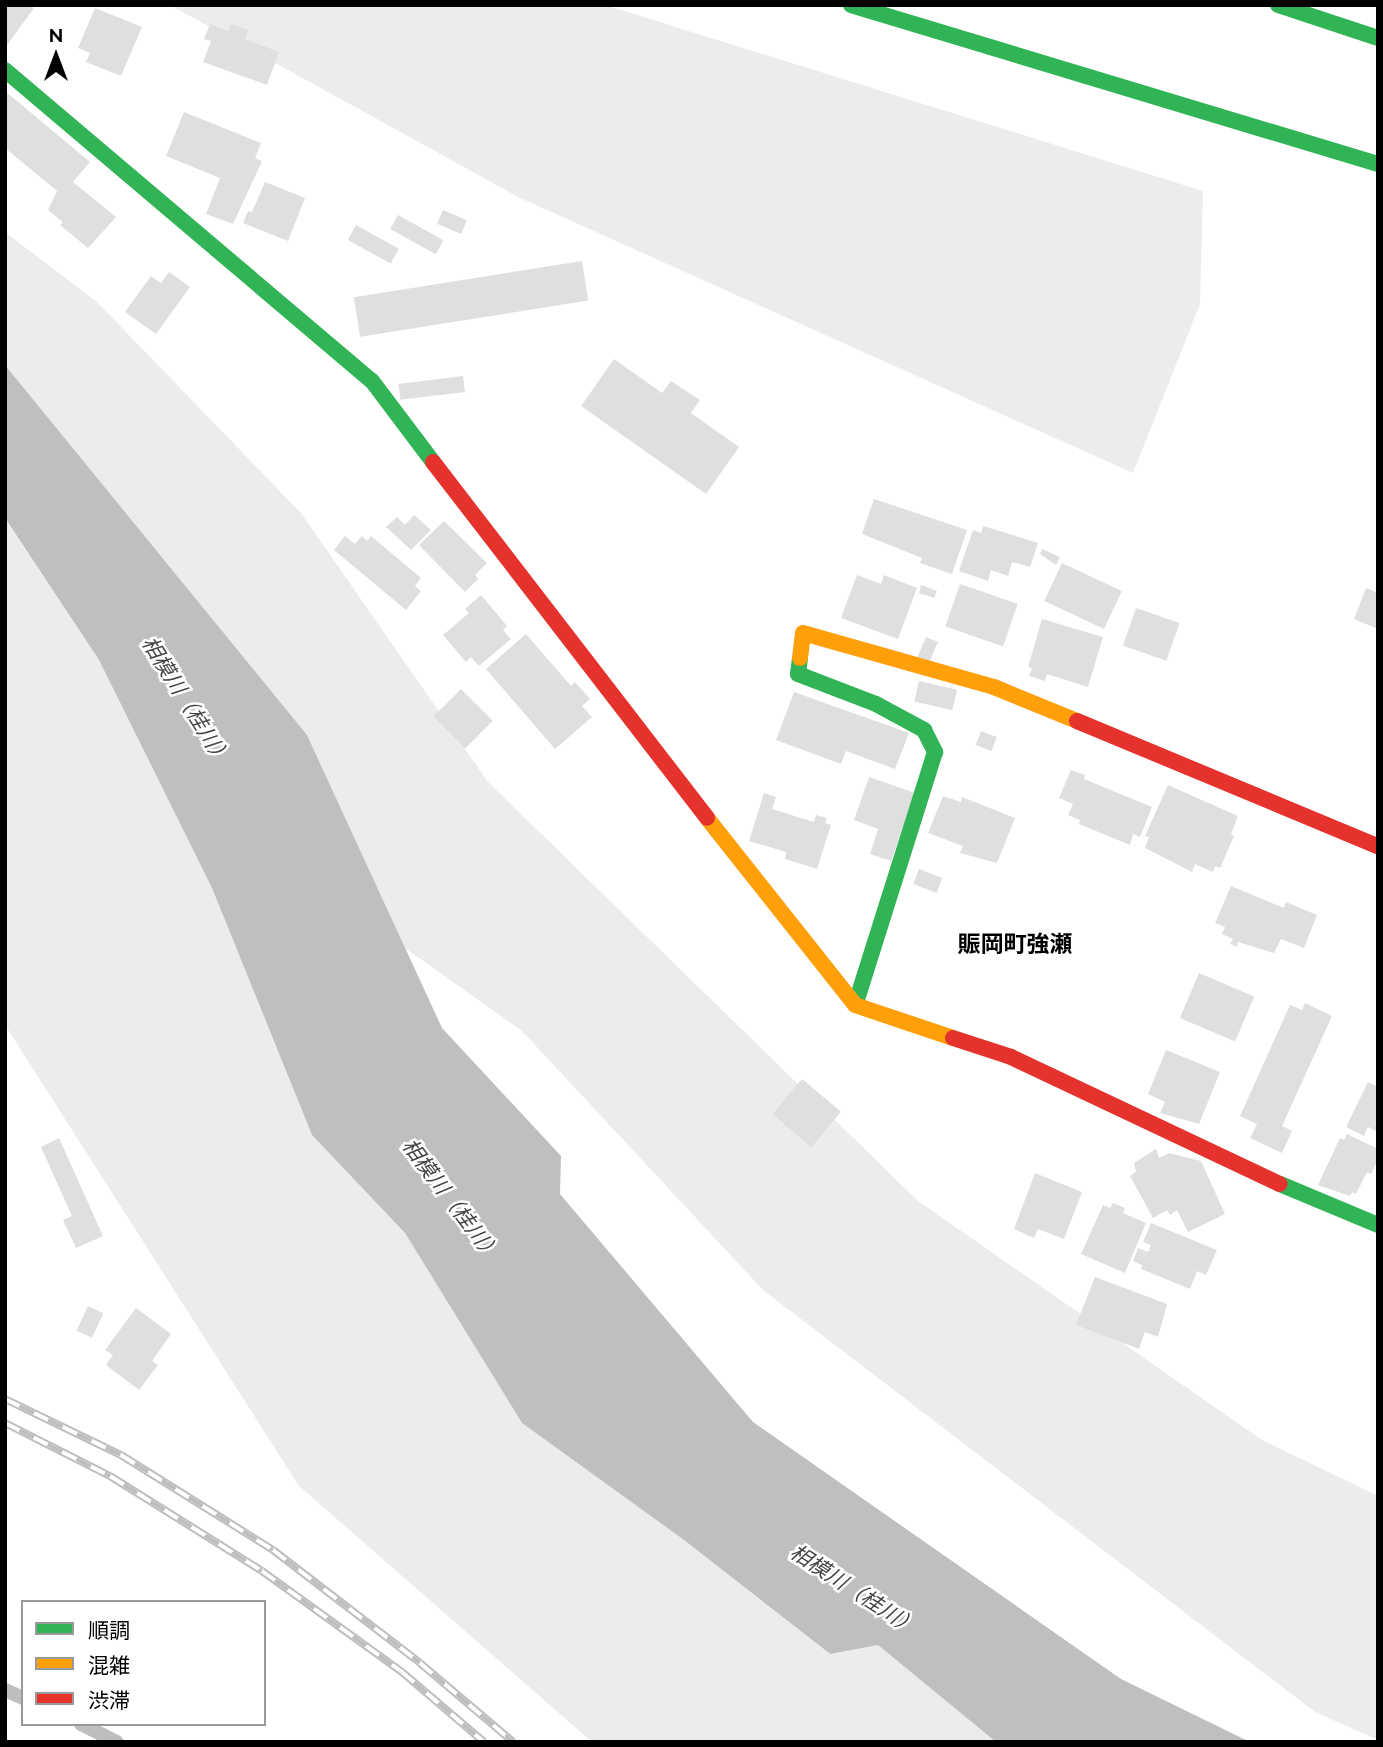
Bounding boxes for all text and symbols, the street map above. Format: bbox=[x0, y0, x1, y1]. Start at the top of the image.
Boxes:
north arrow bbox=[21, 21, 91, 91]
text: N bbox=[49, 24, 63, 46]
water label: 相模川（桂川） bbox=[136, 632, 236, 770]
district label: 賑岡町強瀬 bbox=[958, 930, 1072, 958]
water label: 相模川（桂川） bbox=[397, 1134, 505, 1266]
water label: 相模川（桂川） bbox=[785, 1539, 923, 1641]
legend bbox=[21, 1600, 266, 1726]
text: 順調 bbox=[88, 1618, 130, 1643]
text: 混雑 bbox=[88, 1653, 130, 1678]
text: 渋滞 bbox=[88, 1688, 130, 1713]

